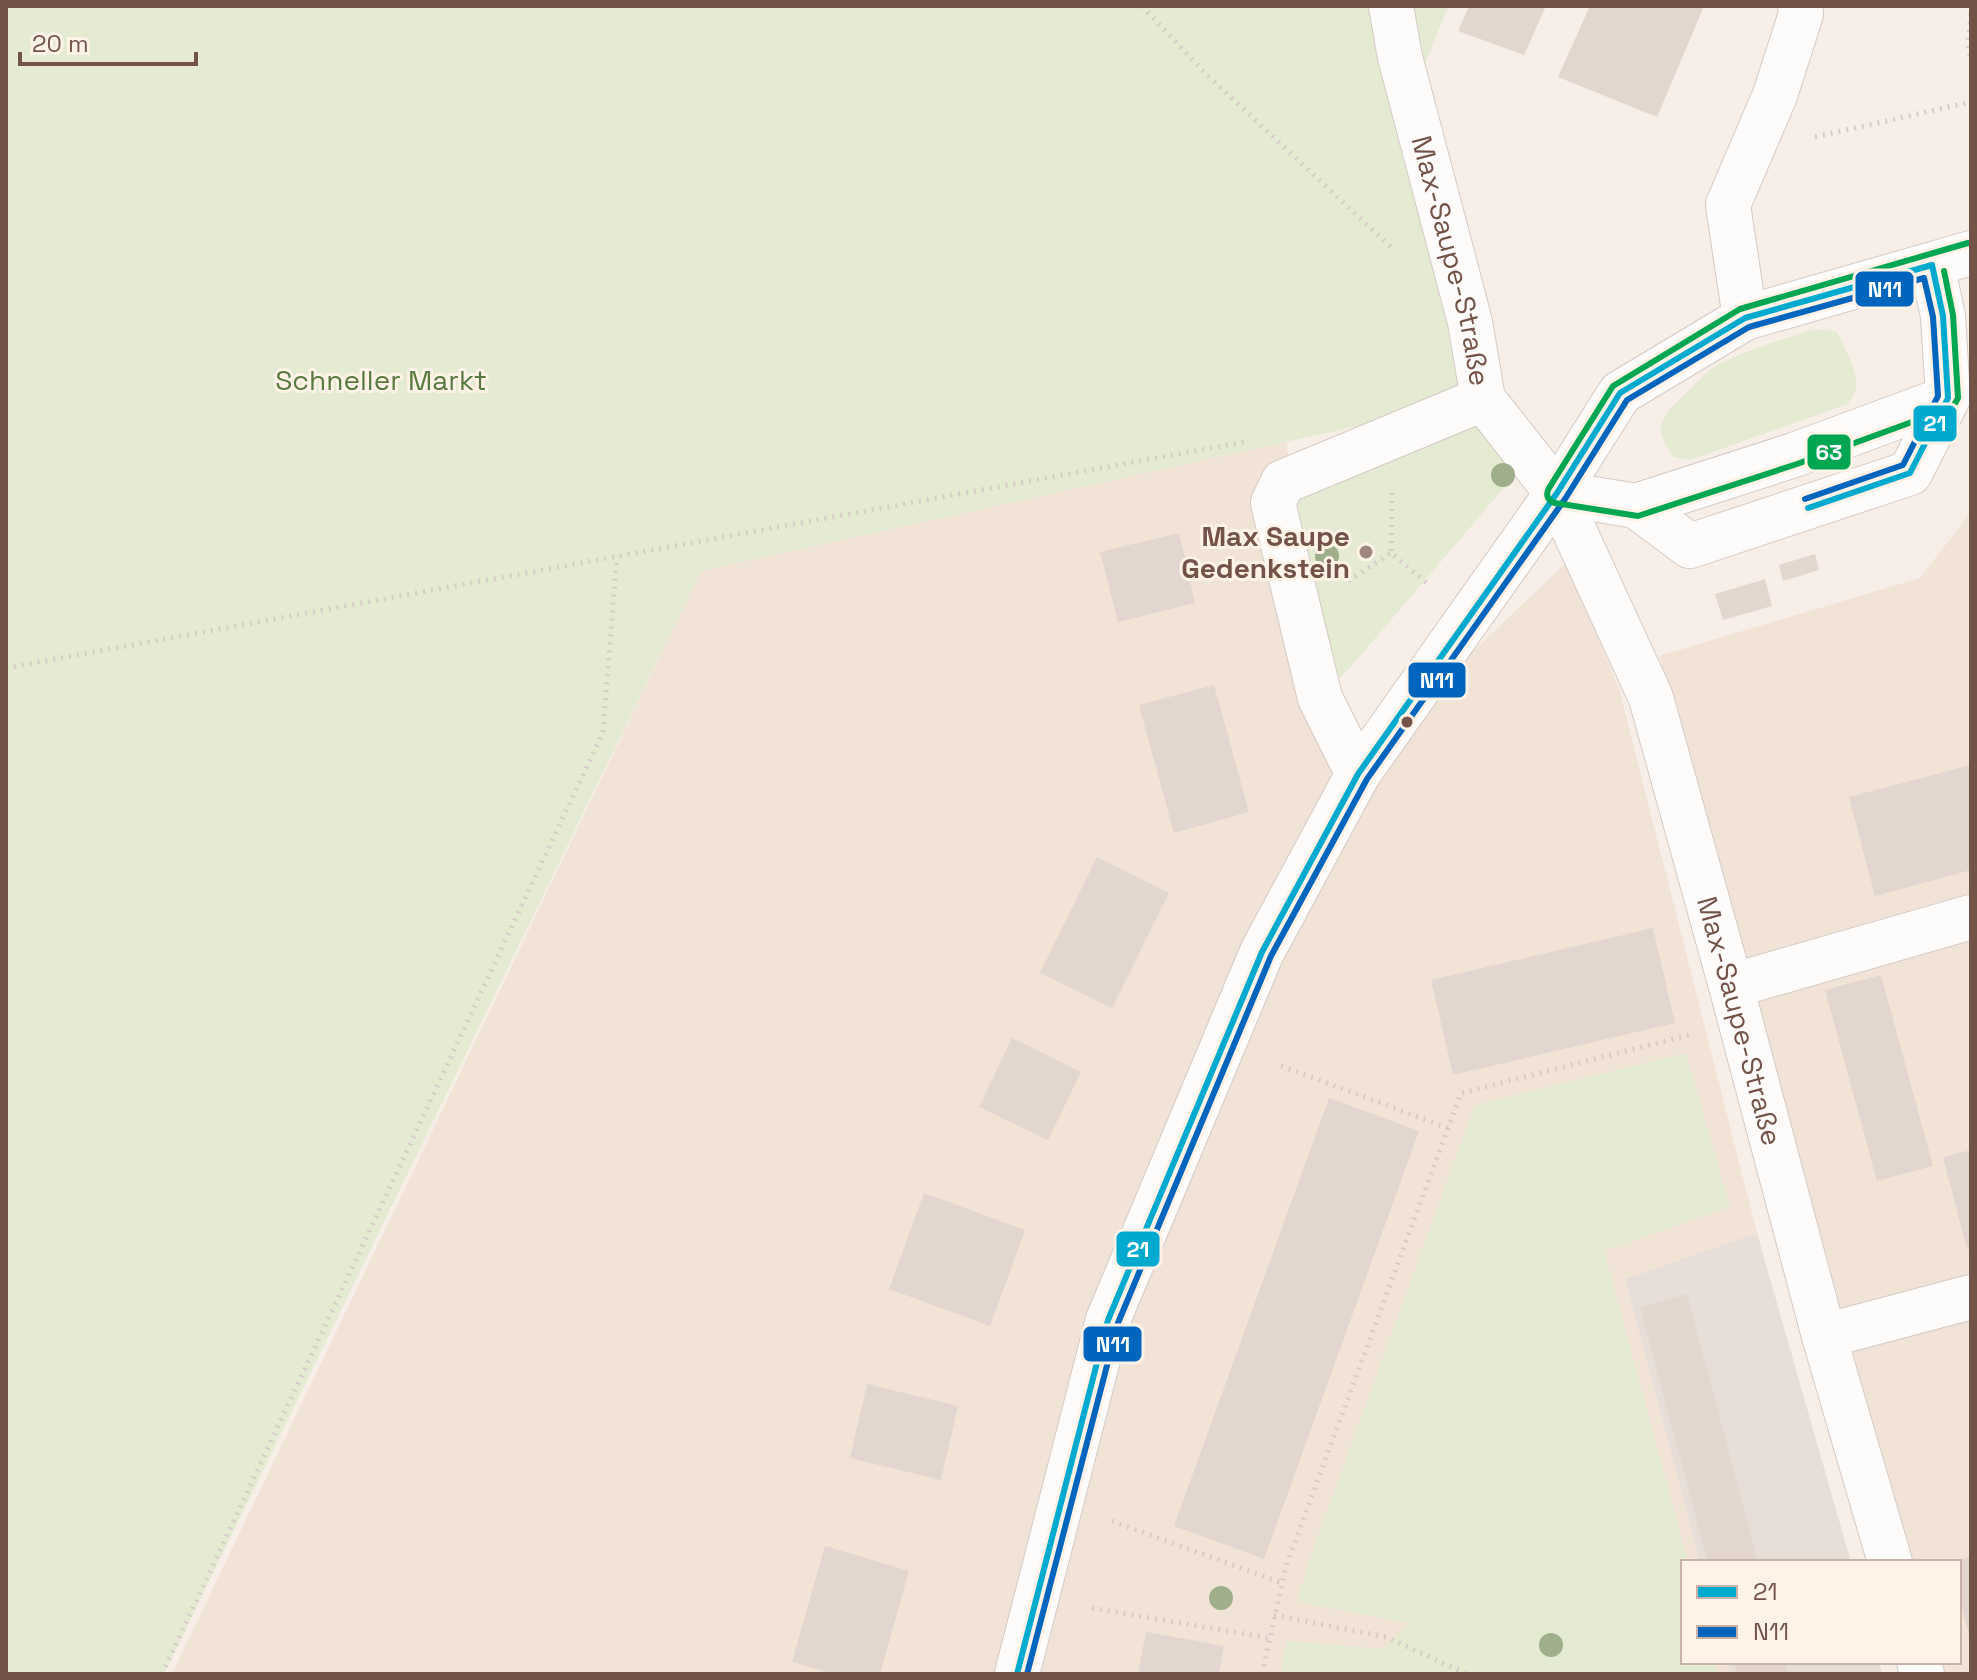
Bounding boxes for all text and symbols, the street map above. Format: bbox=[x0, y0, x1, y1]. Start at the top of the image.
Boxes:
scale bar bbox=[20, 16, 196, 66]
text: 20 m bbox=[32, 28, 89, 59]
street label: Max-Saupe-Straße bbox=[1404, 132, 1498, 388]
line badge: N11 bbox=[1854, 270, 1915, 308]
text: N11 bbox=[1868, 275, 1902, 303]
park label: Schneller Markt bbox=[275, 362, 487, 398]
line badge: 21 bbox=[1912, 404, 1958, 443]
text: 21 bbox=[1923, 409, 1947, 437]
line badge: 63 bbox=[1806, 433, 1852, 471]
text: 63 bbox=[1816, 438, 1842, 466]
place label: Max Saupe Gedenkstein bbox=[1181, 518, 1350, 586]
marker: Max Saupe Gedenkstein bbox=[1357, 543, 1375, 561]
line badge: N11 bbox=[1407, 661, 1467, 699]
text: N11 bbox=[1420, 666, 1454, 694]
unlabelled marker bbox=[1399, 714, 1415, 730]
street label: Max-Saupe-Straße bbox=[1689, 892, 1791, 1149]
line badge: 21 bbox=[1115, 1230, 1161, 1268]
text: 21 bbox=[1126, 1235, 1150, 1263]
line badge: N11 bbox=[1082, 1325, 1143, 1363]
text: N11 bbox=[1096, 1330, 1130, 1358]
legend bbox=[1681, 1560, 1961, 1664]
text: 21 bbox=[1753, 1576, 1778, 1607]
text: N11 bbox=[1753, 1616, 1789, 1647]

